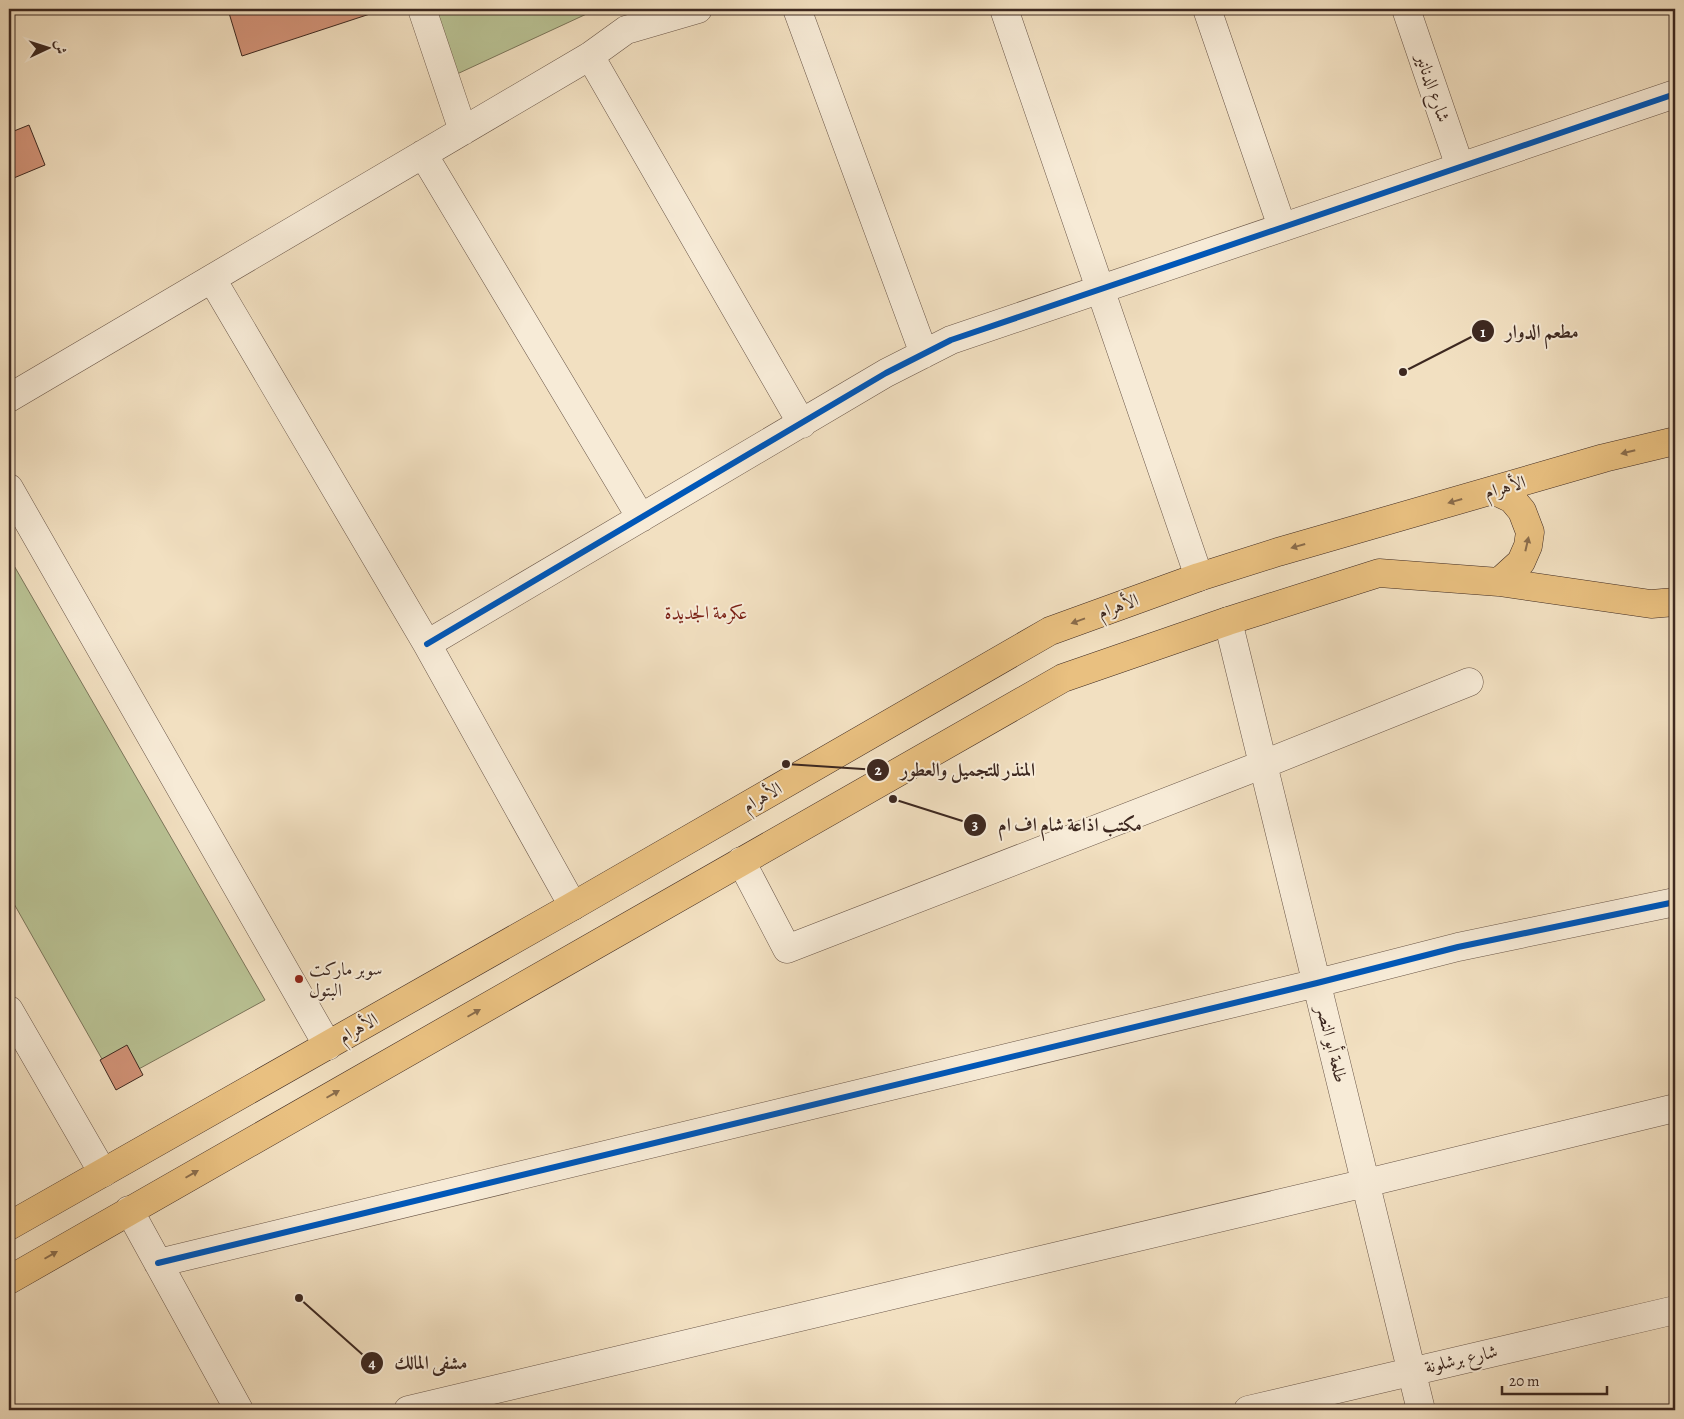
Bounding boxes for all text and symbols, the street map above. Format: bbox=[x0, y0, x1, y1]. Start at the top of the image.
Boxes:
north arrow bbox=[22, 22, 72, 72]
text: ش bbox=[51, 40, 70, 55]
street label: شارع الدنانير bbox=[1407, 49, 1456, 126]
callout: مطعم الدوار bbox=[1470, 314, 1589, 348]
text: مطعم الدوار bbox=[1503, 319, 1579, 349]
text: 1 bbox=[1480, 322, 1486, 342]
one-way arrow bbox=[1620, 448, 1635, 456]
street label: الأهرام bbox=[1481, 469, 1530, 508]
one-way arrow bbox=[1447, 498, 1462, 506]
one-way arrow bbox=[1523, 536, 1531, 552]
one-way arrow bbox=[1291, 543, 1306, 551]
street label: الأهرام bbox=[1094, 587, 1143, 628]
district label: عكرمة الجديدة bbox=[665, 600, 747, 626]
one-way arrow bbox=[1071, 618, 1086, 625]
callout: المنذر للتجميل والعطور bbox=[866, 753, 1045, 787]
text: المنذر للتجميل والعطور bbox=[899, 757, 1035, 783]
text: 2 bbox=[874, 760, 882, 780]
street label: الأهرام bbox=[737, 775, 788, 821]
callout: مكتب اذاعة شام اف ام bbox=[963, 808, 1151, 842]
text: مكتب اذاعة شام اف ام bbox=[998, 812, 1142, 842]
text: 3 bbox=[972, 815, 978, 835]
place label: سوبر ماركت البتول bbox=[309, 957, 382, 1002]
marker: سوبر ماركت البتول bbox=[293, 973, 305, 985]
street label: طلعة أبو النصر bbox=[1310, 1001, 1354, 1085]
street label: الأهرام bbox=[333, 1006, 384, 1052]
one-way arrow bbox=[468, 1009, 481, 1018]
one-way arrow bbox=[326, 1089, 340, 1098]
one-way arrow bbox=[185, 1170, 198, 1179]
one-way arrow bbox=[44, 1251, 57, 1260]
street label: شارع برشلونة bbox=[1422, 1339, 1501, 1382]
callout: مشفى المالك bbox=[360, 1346, 478, 1380]
text: مشفى المالك bbox=[395, 1350, 467, 1377]
text: 4 bbox=[368, 1353, 376, 1373]
scale bar bbox=[1502, 1364, 1606, 1396]
text: 20 m bbox=[1509, 1371, 1540, 1391]

